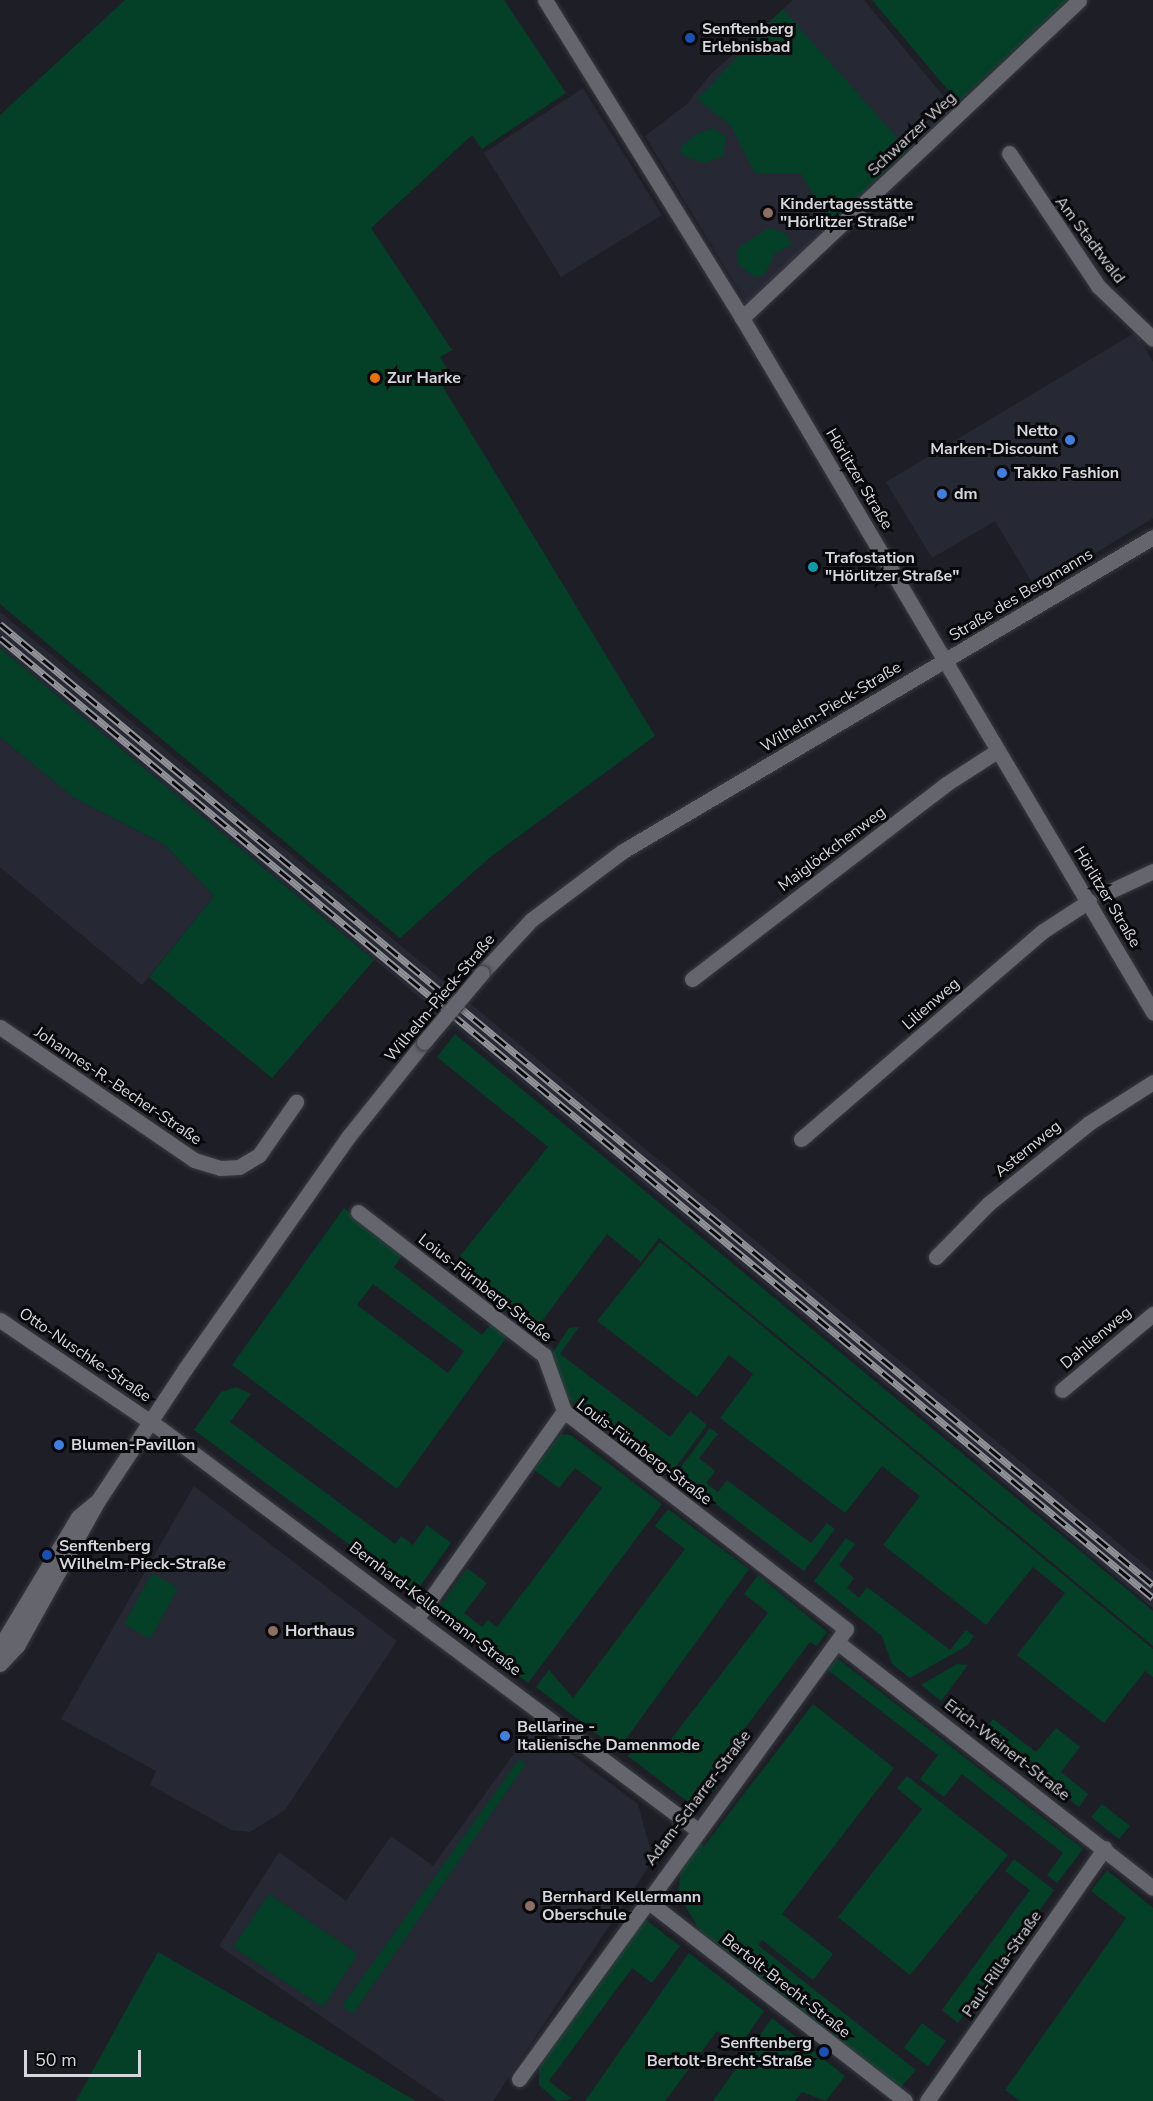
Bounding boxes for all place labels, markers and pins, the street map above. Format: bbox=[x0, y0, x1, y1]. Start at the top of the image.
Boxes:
place label: Senftenberg Erlebnisbad bbox=[702, 19, 794, 57]
marker: Senftenberg Erlebnisbad bbox=[683, 31, 697, 45]
place label: Kindertagesstätte "Hörlitzer Straße" bbox=[780, 194, 914, 232]
marker: Kindertagesstätte "Hörlitzer Straße" bbox=[761, 206, 775, 220]
place label: Zur Harke bbox=[387, 368, 461, 388]
marker: Zur Harke bbox=[368, 371, 382, 385]
place label: Netto Marken-Discount bbox=[930, 421, 1058, 459]
marker: Netto Marken-Discount bbox=[1063, 433, 1077, 447]
place label: Takko Fashion bbox=[1014, 463, 1119, 483]
marker: Takko Fashion bbox=[995, 466, 1009, 480]
place label: dm bbox=[954, 484, 978, 504]
marker: dm bbox=[935, 487, 949, 501]
place label: Trafostation "Hörlitzer Straße" bbox=[825, 548, 959, 586]
marker: Trafostation "Hörlitzer Straße" bbox=[806, 560, 820, 574]
place label: Blumen-Pavillon bbox=[71, 1435, 195, 1455]
marker: Blumen-Pavillon bbox=[52, 1438, 66, 1452]
place label: Senftenberg Wilhelm-Pieck-Straße bbox=[59, 1536, 226, 1574]
marker: Senftenberg Wilhelm-Pieck-Straße bbox=[40, 1548, 54, 1562]
place label: Horthaus bbox=[285, 1621, 355, 1641]
marker: Horthaus bbox=[266, 1624, 280, 1638]
place label: Bellarine - Italienische Damenmode bbox=[517, 1717, 700, 1755]
marker: Bellarine - Italienische Damenmode bbox=[498, 1729, 512, 1743]
place label: Bernhard Kellermann Oberschule bbox=[542, 1887, 701, 1925]
marker: Bernhard Kellermann Oberschule bbox=[523, 1899, 537, 1913]
place label: Senftenberg Bertolt-Brecht-Straße bbox=[647, 2033, 812, 2071]
marker: Senftenberg Bertolt-Brecht-Straße bbox=[817, 2045, 831, 2059]

